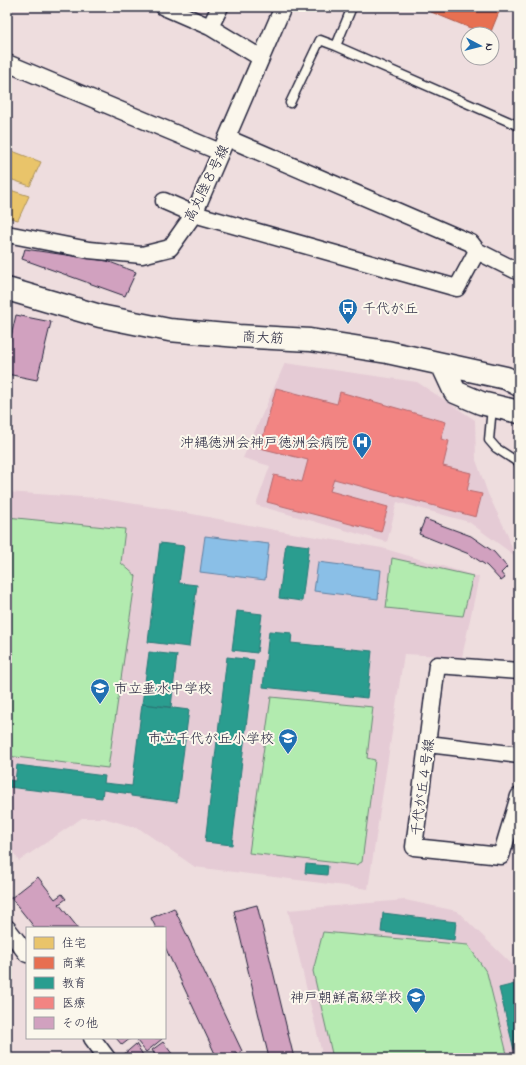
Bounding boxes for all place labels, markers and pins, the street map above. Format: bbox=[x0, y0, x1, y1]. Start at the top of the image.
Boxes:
bus stop icon: 千代が丘 bbox=[337, 297, 359, 325]
place label: 千代が丘 bbox=[362, 299, 418, 320]
hospital icon: 沖縄徳洲会神戸徳洲会病院 bbox=[351, 431, 373, 459]
place label: 沖縄徳洲会神戸徳洲会病院 bbox=[180, 433, 348, 454]
school or university icon: 市立垂水中学校 bbox=[89, 677, 111, 705]
place label: 市立垂水中学校 bbox=[114, 679, 212, 700]
school or university icon: 市立千代が丘小学校 bbox=[277, 727, 299, 755]
place label: 市立千代が丘小学校 bbox=[148, 729, 274, 750]
school or university icon: 神戸朝鮮高級学校 bbox=[405, 986, 427, 1014]
place label: 神戸朝鮮高級学校 bbox=[290, 988, 402, 1009]

